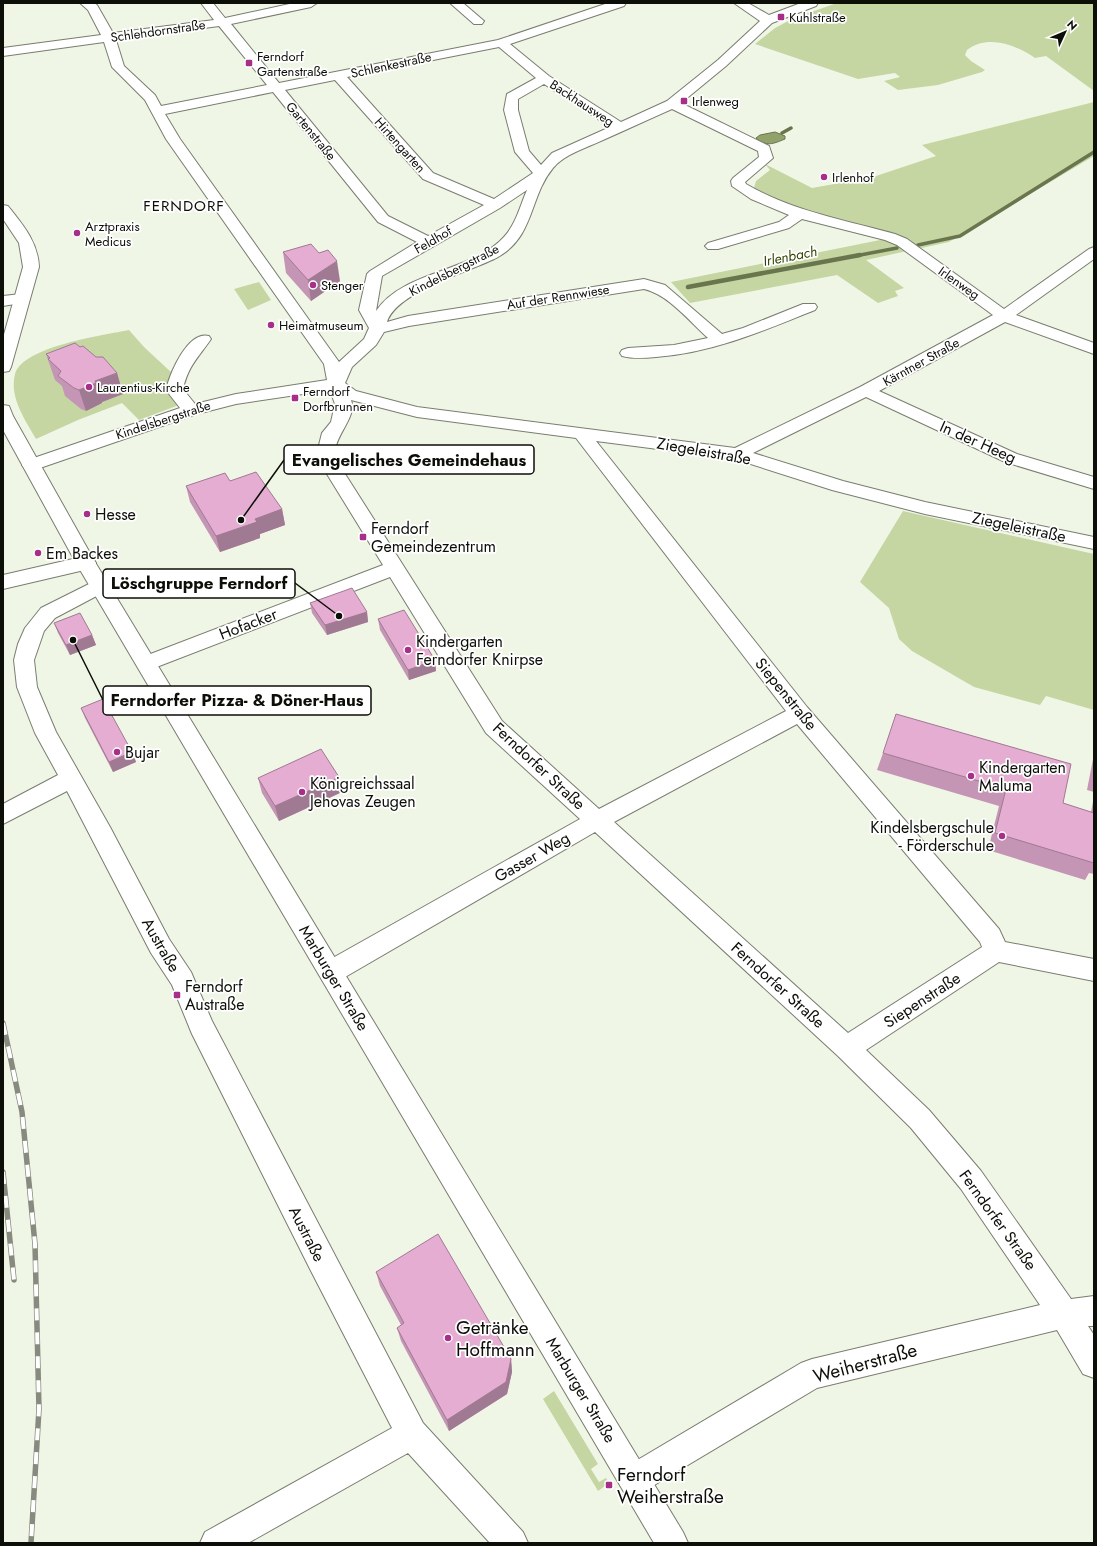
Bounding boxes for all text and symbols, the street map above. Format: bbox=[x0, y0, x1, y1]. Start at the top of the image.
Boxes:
place label: Kuhlstraße bbox=[789, 8, 846, 27]
marker: Kuhlstraße bbox=[776, 12, 786, 22]
north arrow bbox=[1045, 12, 1085, 52]
street label: Schlehdornstraße bbox=[109, 15, 207, 47]
text: N bbox=[1063, 16, 1081, 34]
place label: Ferndorf Gartenstraße bbox=[257, 47, 328, 81]
street label: Schlenkestraße bbox=[349, 47, 433, 83]
marker: Ferndorf Gartenstraße bbox=[244, 58, 254, 68]
street label: Backhausweg bbox=[546, 75, 618, 131]
place label: Irlenweg bbox=[692, 92, 739, 111]
marker: Irlenweg bbox=[679, 96, 689, 106]
street label: Gartenstraße bbox=[281, 98, 341, 165]
street label: Hirtengarten bbox=[370, 113, 430, 177]
place label: Irlenhof bbox=[832, 168, 874, 187]
marker: Irlenhof bbox=[819, 172, 829, 182]
district label: FERNDORF bbox=[143, 195, 225, 217]
place label: Arztpraxis Medicus bbox=[85, 217, 140, 251]
street label: Feldhof bbox=[411, 221, 456, 258]
marker: Arztpraxis Medicus bbox=[72, 228, 82, 238]
street label: Kindelsbergstraße bbox=[406, 239, 503, 301]
water label: Irlenbach bbox=[761, 241, 819, 271]
street label: Irlenweg bbox=[934, 262, 984, 304]
place label: Stenger bbox=[321, 276, 364, 295]
street label: Auf der Rennwiese bbox=[505, 279, 611, 314]
marker: Stenger bbox=[308, 280, 318, 290]
place label: Heimatmuseum bbox=[279, 316, 364, 335]
marker: Heimatmuseum bbox=[266, 320, 276, 330]
street label: Kärntner Straße bbox=[879, 333, 963, 391]
place label: Laurentius-Kirche bbox=[97, 378, 190, 397]
marker: Laurentius-Kirche bbox=[84, 382, 94, 392]
place label: Ferndorf Dorfbrunnen bbox=[303, 382, 373, 416]
marker: Ferndorf Dorfbrunnen bbox=[290, 393, 300, 403]
street label: Kindelsbergstraße bbox=[113, 396, 213, 444]
street label: In der Heeg bbox=[936, 415, 1020, 469]
street label: Ziegeleistraße bbox=[655, 431, 753, 471]
callout: Evangelisches Gemeindehaus bbox=[284, 445, 534, 474]
text: Evangelisches Gemeindehaus bbox=[292, 448, 526, 472]
place label: Hesse bbox=[95, 503, 136, 526]
street label: Ziegeleistraße bbox=[970, 506, 1068, 548]
marker: Hesse bbox=[82, 509, 92, 519]
place label: Ferndorf Gemeindezentrum bbox=[371, 517, 496, 558]
marker: Ferndorf Gemeindezentrum bbox=[358, 532, 368, 542]
place label: Em Backes bbox=[46, 542, 118, 565]
marker: Em Backes bbox=[33, 548, 43, 558]
callout: Löschgruppe Ferndorf bbox=[103, 569, 295, 598]
text: Löschgruppe Ferndorf bbox=[111, 571, 288, 595]
street label: Hofacker bbox=[216, 602, 281, 646]
place label: Kindergarten Ferndorfer Knirpse bbox=[416, 630, 543, 671]
marker: Kindergarten Ferndorfer Knirpse bbox=[403, 645, 413, 655]
street label: Siepenstraße bbox=[749, 653, 823, 735]
callout: Ferndorfer Pizza- & Döner-Haus bbox=[103, 686, 371, 715]
text: Ferndorfer Pizza- & Döner-Haus bbox=[111, 688, 364, 712]
street label: Ferndorfer Straße bbox=[488, 717, 590, 815]
place label: Bujar bbox=[125, 741, 160, 764]
marker: Bujar bbox=[112, 747, 122, 757]
place label: Kindergarten Maluma bbox=[979, 756, 1066, 797]
marker: Kindergarten Maluma bbox=[966, 771, 976, 781]
place label: Königreichssaal Jehovas Zeugen bbox=[308, 772, 416, 813]
marker: Königreichssaal Jehovas Zeugen bbox=[297, 787, 307, 797]
place label: Kindelsbergschule - Förderschule bbox=[870, 816, 994, 857]
street label: Gasser Weg bbox=[490, 826, 574, 888]
marker: Kindelsbergschule - Förderschule bbox=[997, 831, 1007, 841]
street label: Austraße bbox=[136, 914, 186, 976]
street label: Marburger Straße bbox=[293, 921, 375, 1035]
street label: Ferndorfer Straße bbox=[726, 937, 830, 1033]
street label: Siepenstraße bbox=[879, 966, 965, 1034]
place label: Ferndorf Austraße bbox=[185, 975, 244, 1016]
marker: Ferndorf Austraße bbox=[172, 990, 182, 1000]
street label: Ferndorfer Straße bbox=[954, 1165, 1042, 1275]
street label: Austraße bbox=[283, 1202, 331, 1266]
place label: Getränke Hoffmann bbox=[456, 1314, 535, 1363]
marker: Getränke Hoffmann bbox=[443, 1333, 453, 1343]
street label: Marburger Straße bbox=[540, 1333, 622, 1447]
street label: Weiherstraße bbox=[810, 1336, 920, 1390]
place label: Ferndorf Weiherstraße bbox=[617, 1461, 724, 1510]
marker: Ferndorf Weiherstraße bbox=[604, 1480, 614, 1490]

